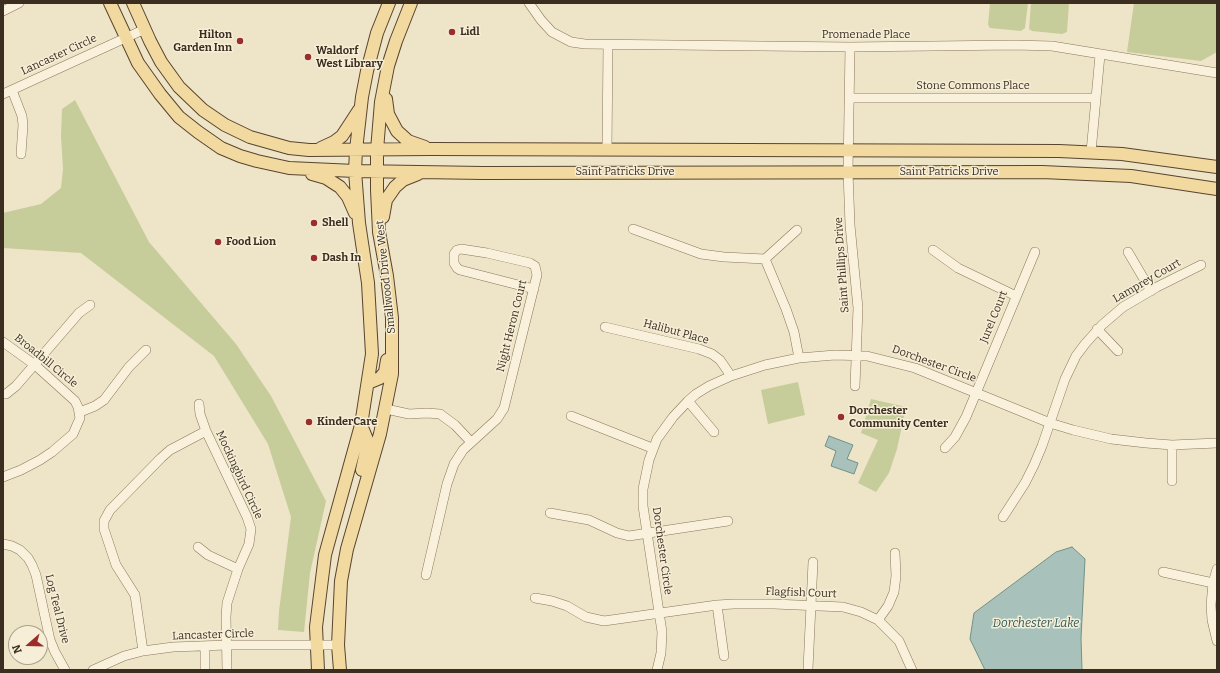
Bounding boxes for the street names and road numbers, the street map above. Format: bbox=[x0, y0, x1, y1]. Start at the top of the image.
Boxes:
street label: Promenade Place bbox=[822, 28, 910, 42]
street label: Lancaster Circle bbox=[19, 32, 99, 78]
street label: Stone Commons Place bbox=[916, 79, 1030, 93]
street label: Saint Patricks Drive bbox=[576, 165, 674, 179]
street label: Saint Patricks Drive bbox=[900, 165, 998, 179]
street label: Saint Phillips Drive bbox=[832, 217, 852, 313]
street label: Smallwood Drive West bbox=[373, 220, 399, 334]
street label: Lamprey Court bbox=[1111, 256, 1183, 306]
street label: Night Heron Court bbox=[494, 279, 530, 373]
street label: Jurel Court bbox=[978, 289, 1010, 345]
street label: Halibut Place bbox=[642, 317, 710, 347]
street label: Broadbill Circle bbox=[12, 331, 80, 391]
street label: Dorchester Circle bbox=[890, 343, 978, 385]
street label: Mockingbird Circle bbox=[213, 429, 265, 521]
street label: Dorchester Circle bbox=[649, 506, 675, 596]
street label: Log Teal Drive bbox=[42, 573, 72, 645]
street label: Flagfish Court bbox=[765, 585, 837, 601]
street label: Lancaster Circle bbox=[172, 627, 254, 643]

